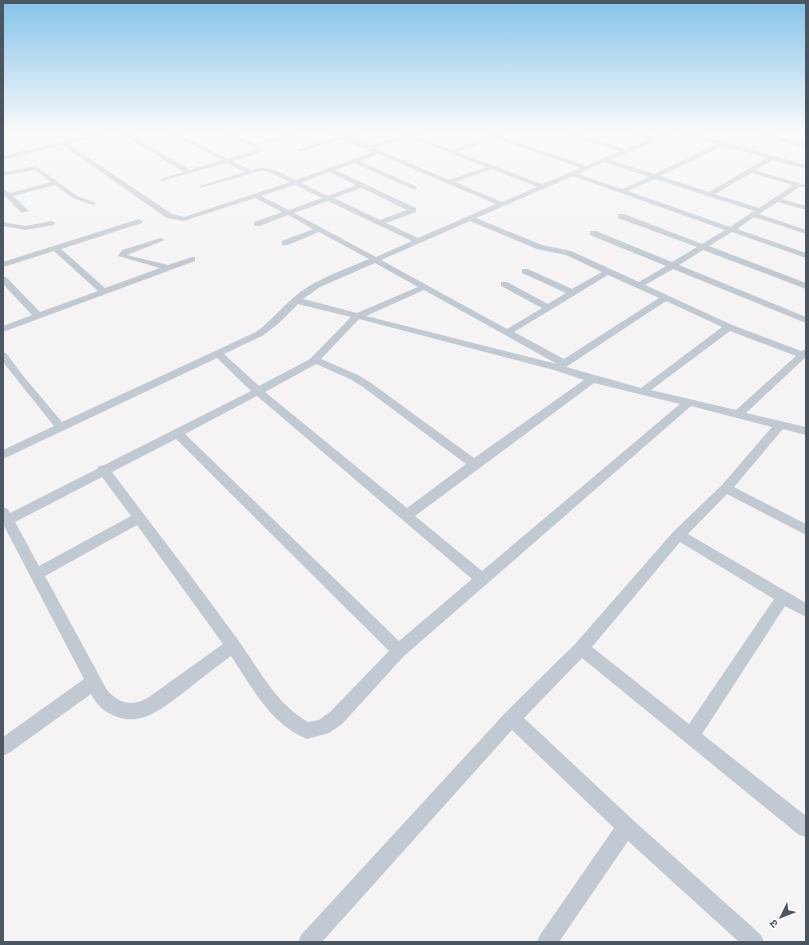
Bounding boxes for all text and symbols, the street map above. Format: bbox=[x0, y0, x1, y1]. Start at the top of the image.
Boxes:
north arrow bbox=[761, 897, 801, 937]
text: उ bbox=[767, 916, 781, 930]

